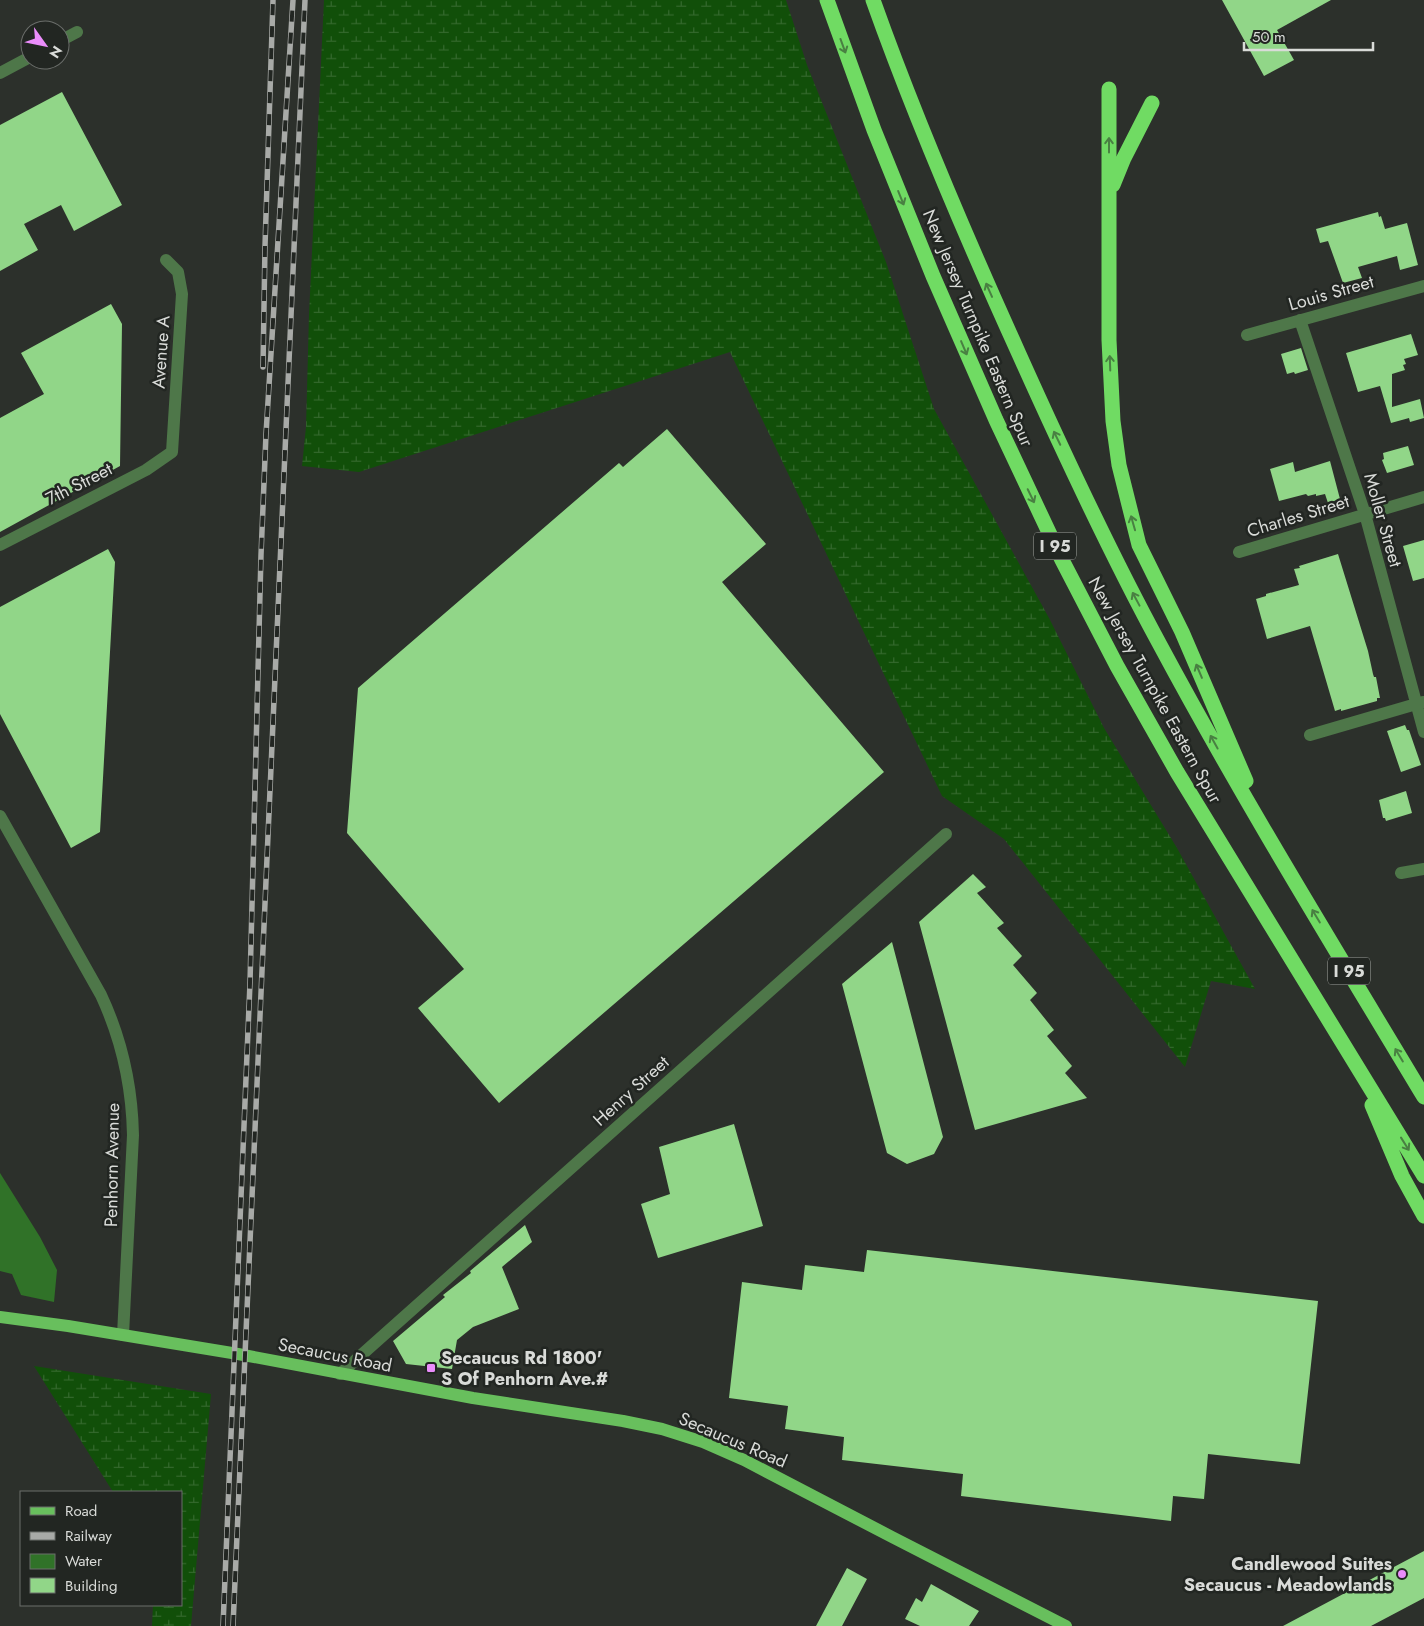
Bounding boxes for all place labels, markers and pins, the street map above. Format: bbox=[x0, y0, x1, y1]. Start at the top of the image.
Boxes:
place label: Secaucus Rd 1800' S Of Penhorn Ave.# bbox=[441, 1345, 608, 1392]
marker: Secaucus Rd 1800' S Of Penhorn Ave.# bbox=[425, 1362, 437, 1374]
place label: Candlewood Suites Secaucus - Meadowlands bbox=[1184, 1551, 1392, 1598]
marker: Candlewood Suites Secaucus - Meadowlands bbox=[1396, 1568, 1408, 1580]

